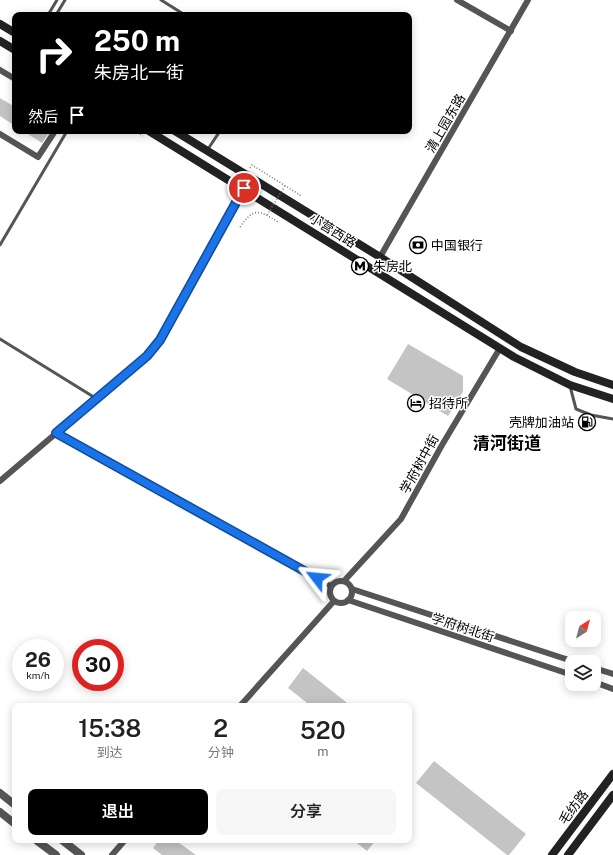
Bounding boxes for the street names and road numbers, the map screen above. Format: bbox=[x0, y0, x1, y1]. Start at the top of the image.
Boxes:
street label: 清上园东路 bbox=[423, 91, 468, 155]
street label: 小营西路 bbox=[307, 210, 359, 251]
street label: 学府树中街 bbox=[397, 432, 442, 496]
street label: 学府树北街 bbox=[430, 610, 496, 645]
street label: 毛纺路 bbox=[556, 787, 591, 827]

